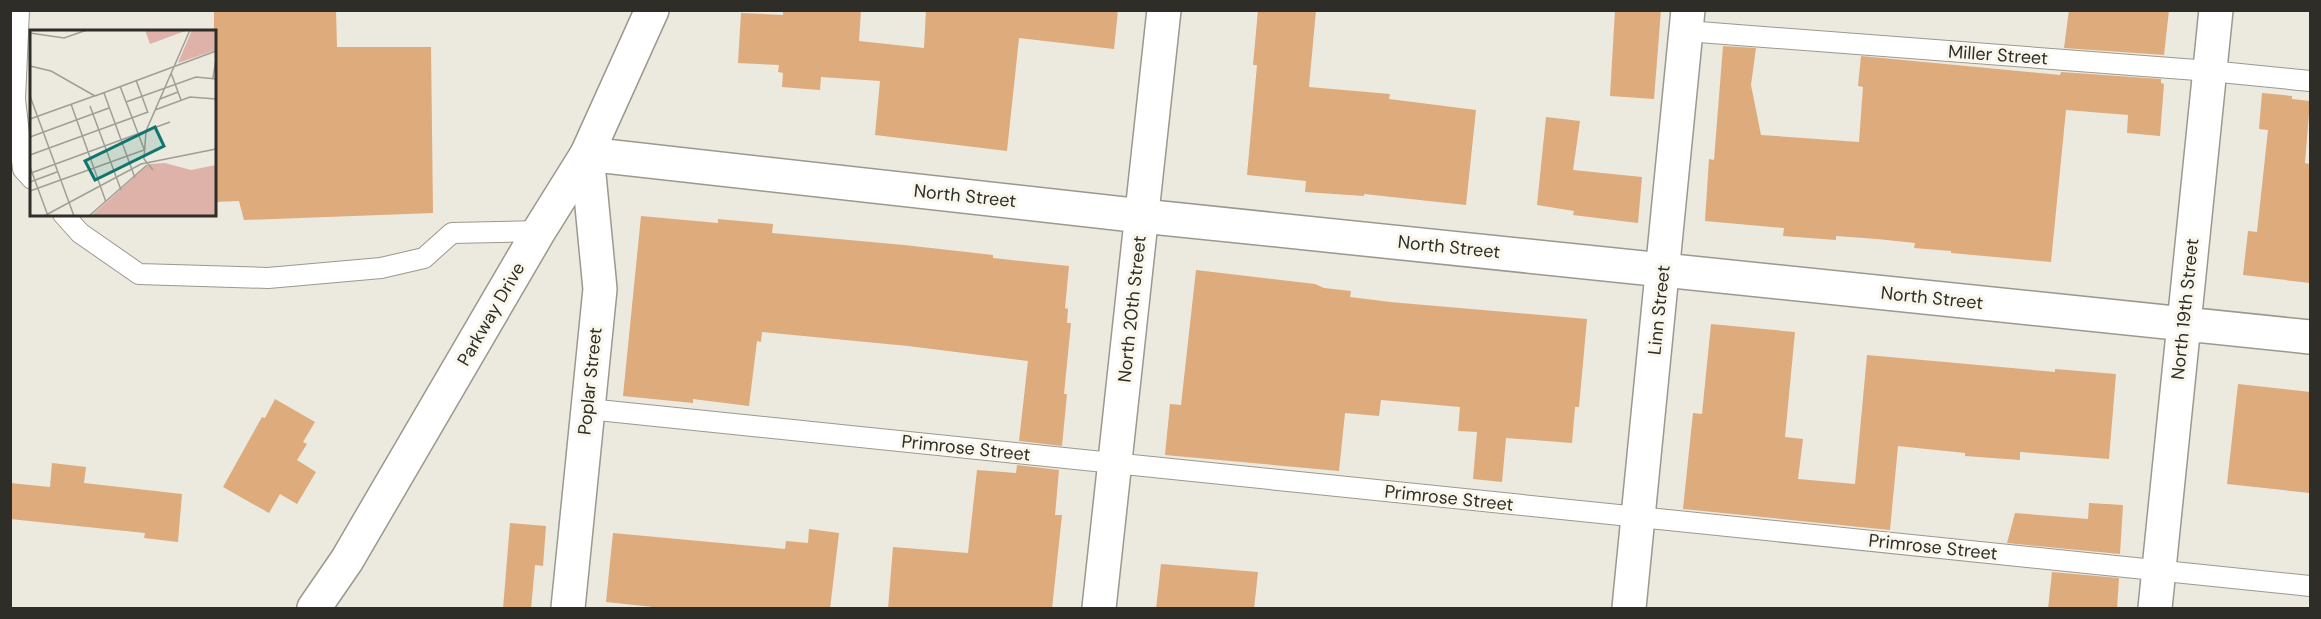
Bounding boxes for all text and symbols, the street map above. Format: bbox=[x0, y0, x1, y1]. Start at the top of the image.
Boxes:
inset map bbox=[30, 30, 216, 216]
street label: Miller Street bbox=[1947, 40, 2049, 70]
street label: North Street bbox=[913, 179, 1017, 213]
street label: North Street bbox=[1397, 230, 1501, 264]
street label: North 20th Street bbox=[1112, 234, 1152, 384]
street label: North 19th Street bbox=[2166, 237, 2204, 381]
street label: Parkway Drive bbox=[452, 258, 530, 370]
street label: Linn Street bbox=[1642, 264, 1676, 356]
street label: North Street bbox=[1880, 281, 1984, 315]
street label: Poplar Street bbox=[572, 326, 608, 436]
street label: Primrose Street bbox=[900, 429, 1032, 467]
street label: Primrose Street bbox=[1383, 479, 1515, 517]
street label: Primrose Street bbox=[1867, 528, 1999, 566]

